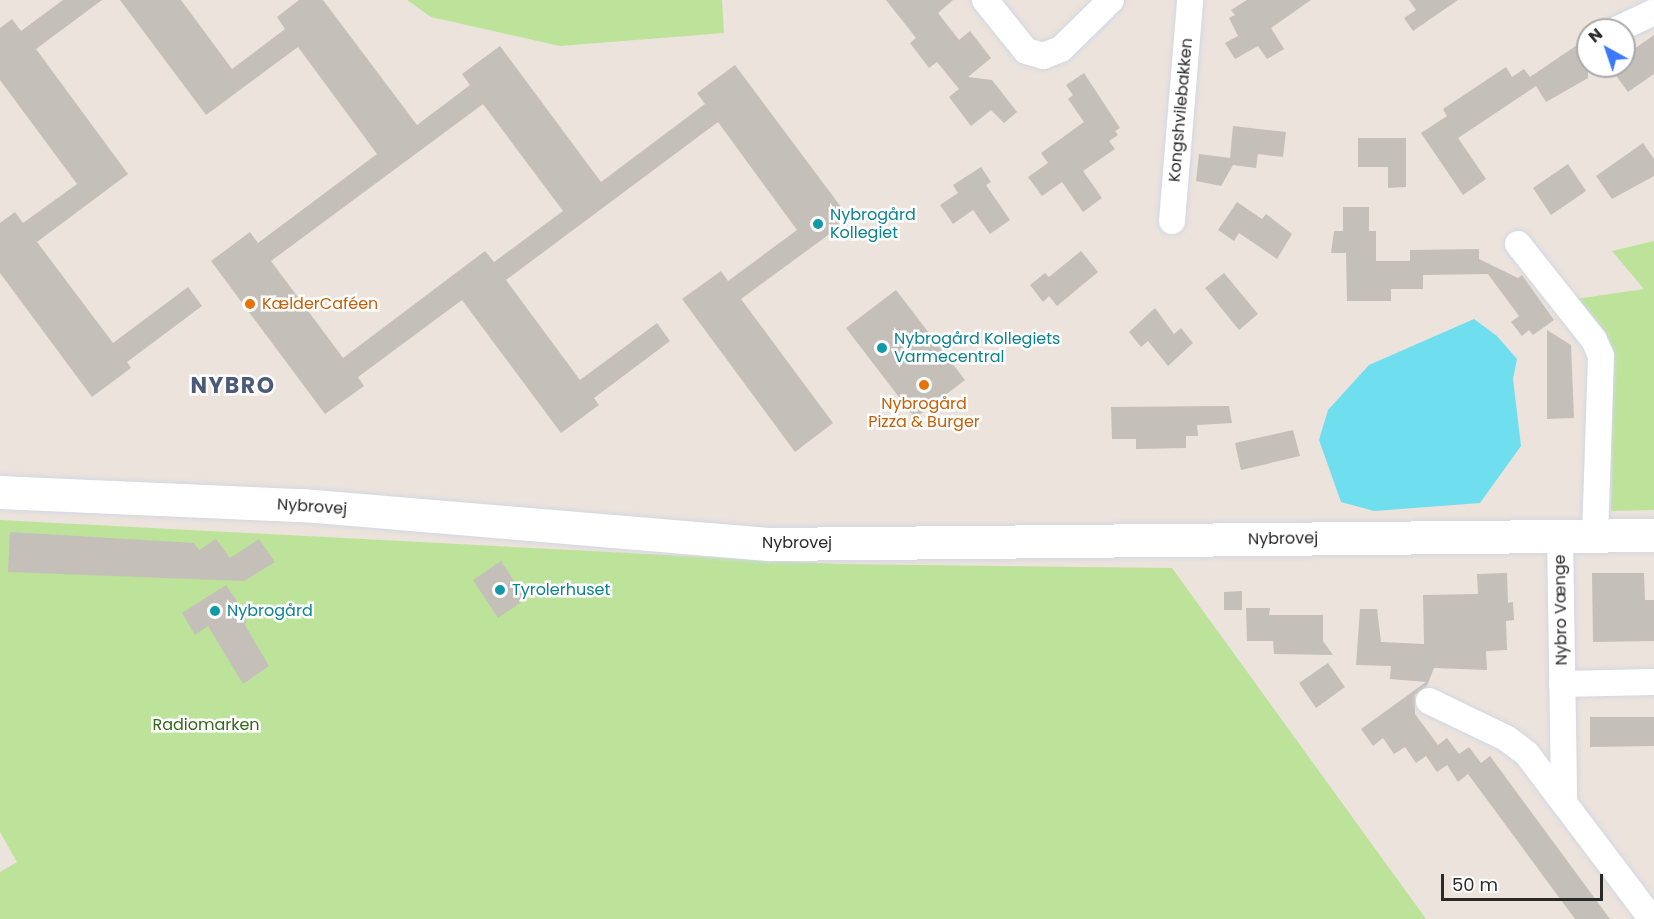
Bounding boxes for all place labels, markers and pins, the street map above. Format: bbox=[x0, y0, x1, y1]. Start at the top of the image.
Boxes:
place label: Nybrogård Kollegiet bbox=[830, 205, 916, 243]
marker: Nybrogård Kollegiet bbox=[811, 217, 825, 231]
place label: KælderCaféen bbox=[262, 294, 378, 314]
marker: KælderCaféen bbox=[243, 297, 257, 311]
place label: Nybrogård Kollegiets Varmecentral bbox=[894, 329, 1060, 367]
marker: Nybrogård Kollegiets Varmecentral bbox=[875, 341, 889, 355]
marker: Nybrogård Pizza & Burger bbox=[917, 378, 931, 392]
place label: Nybrogård Pizza & Burger bbox=[868, 394, 980, 432]
place label: Tyrolerhuset bbox=[512, 580, 610, 600]
marker: Tyrolerhuset bbox=[493, 583, 507, 597]
place label: Nybrogård bbox=[227, 601, 313, 621]
marker: Nybrogård bbox=[208, 604, 222, 618]

